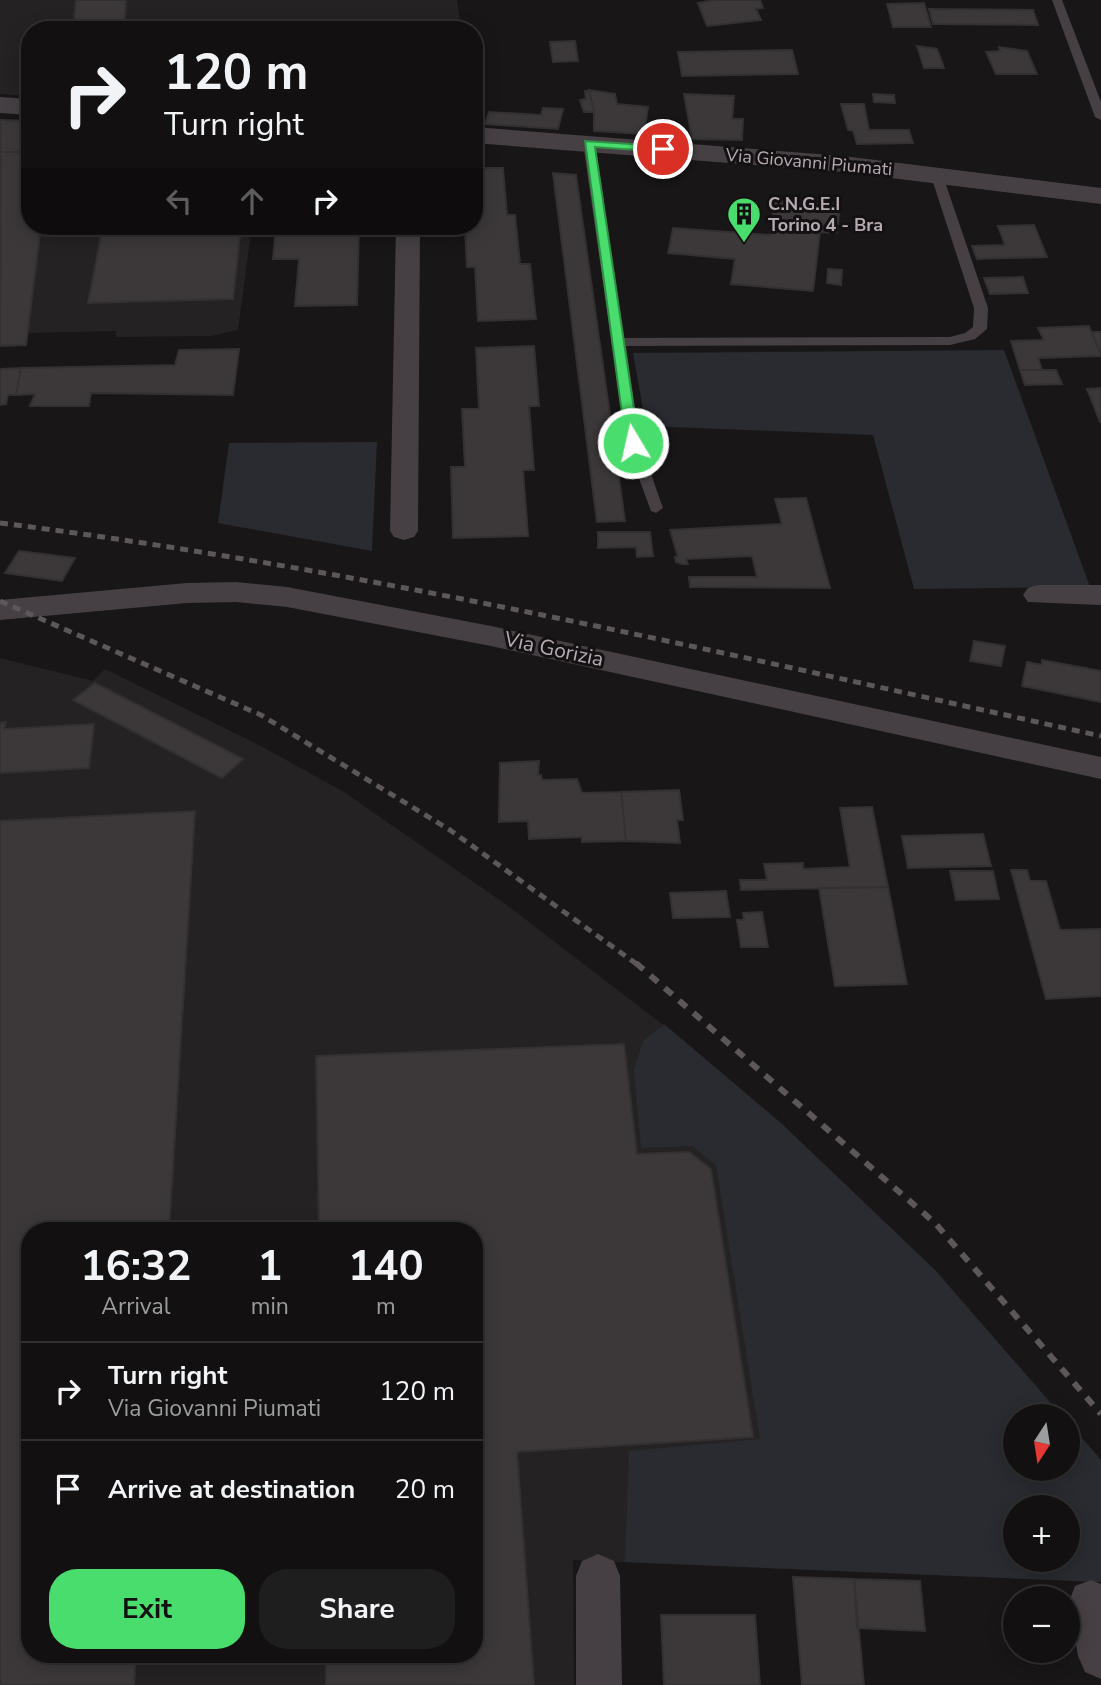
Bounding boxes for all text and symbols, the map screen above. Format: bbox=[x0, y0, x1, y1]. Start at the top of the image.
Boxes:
text: 120 m bbox=[164, 39, 308, 106]
icon: right bbox=[49, 49, 140, 140]
text: Turn right bbox=[164, 103, 304, 146]
pin bbox=[633, 119, 693, 179]
icon: arrive bbox=[644, 130, 682, 168]
street label: Via Giovanni Piumati bbox=[724, 143, 893, 181]
icon: left bbox=[160, 182, 198, 220]
icon: ahead bbox=[233, 182, 271, 220]
icon: right bbox=[306, 182, 344, 220]
place label: C.N.G.E.I Torino 4 - Bra bbox=[768, 192, 883, 237]
building icon: C.N.G.E.I Torino 4 - Bra bbox=[725, 195, 763, 244]
position arrow bbox=[596, 406, 670, 480]
street label: Via Gorizia bbox=[501, 625, 606, 673]
text: 16:32 bbox=[80, 1238, 191, 1295]
text: 1 bbox=[257, 1238, 282, 1295]
text: 140 bbox=[348, 1238, 424, 1295]
text: Arrival bbox=[101, 1291, 170, 1322]
text: min bbox=[251, 1291, 289, 1322]
text: m bbox=[376, 1291, 396, 1322]
text: Turn right bbox=[108, 1358, 227, 1393]
icon: right bbox=[49, 1372, 87, 1410]
text: 120 m bbox=[379, 1374, 455, 1409]
text: Via Giovanni Piumati bbox=[108, 1393, 321, 1424]
north arrow bbox=[1003, 1404, 1080, 1480]
map controls bbox=[1003, 1404, 1080, 1663]
icon: arrive bbox=[49, 1470, 87, 1508]
text: Arrive at destination bbox=[108, 1472, 355, 1507]
text: 20 m bbox=[395, 1472, 455, 1507]
button: + bbox=[1003, 1495, 1080, 1572]
button: Exit bbox=[49, 1569, 245, 1649]
button: Share bbox=[259, 1569, 455, 1649]
button: − bbox=[1003, 1586, 1080, 1663]

